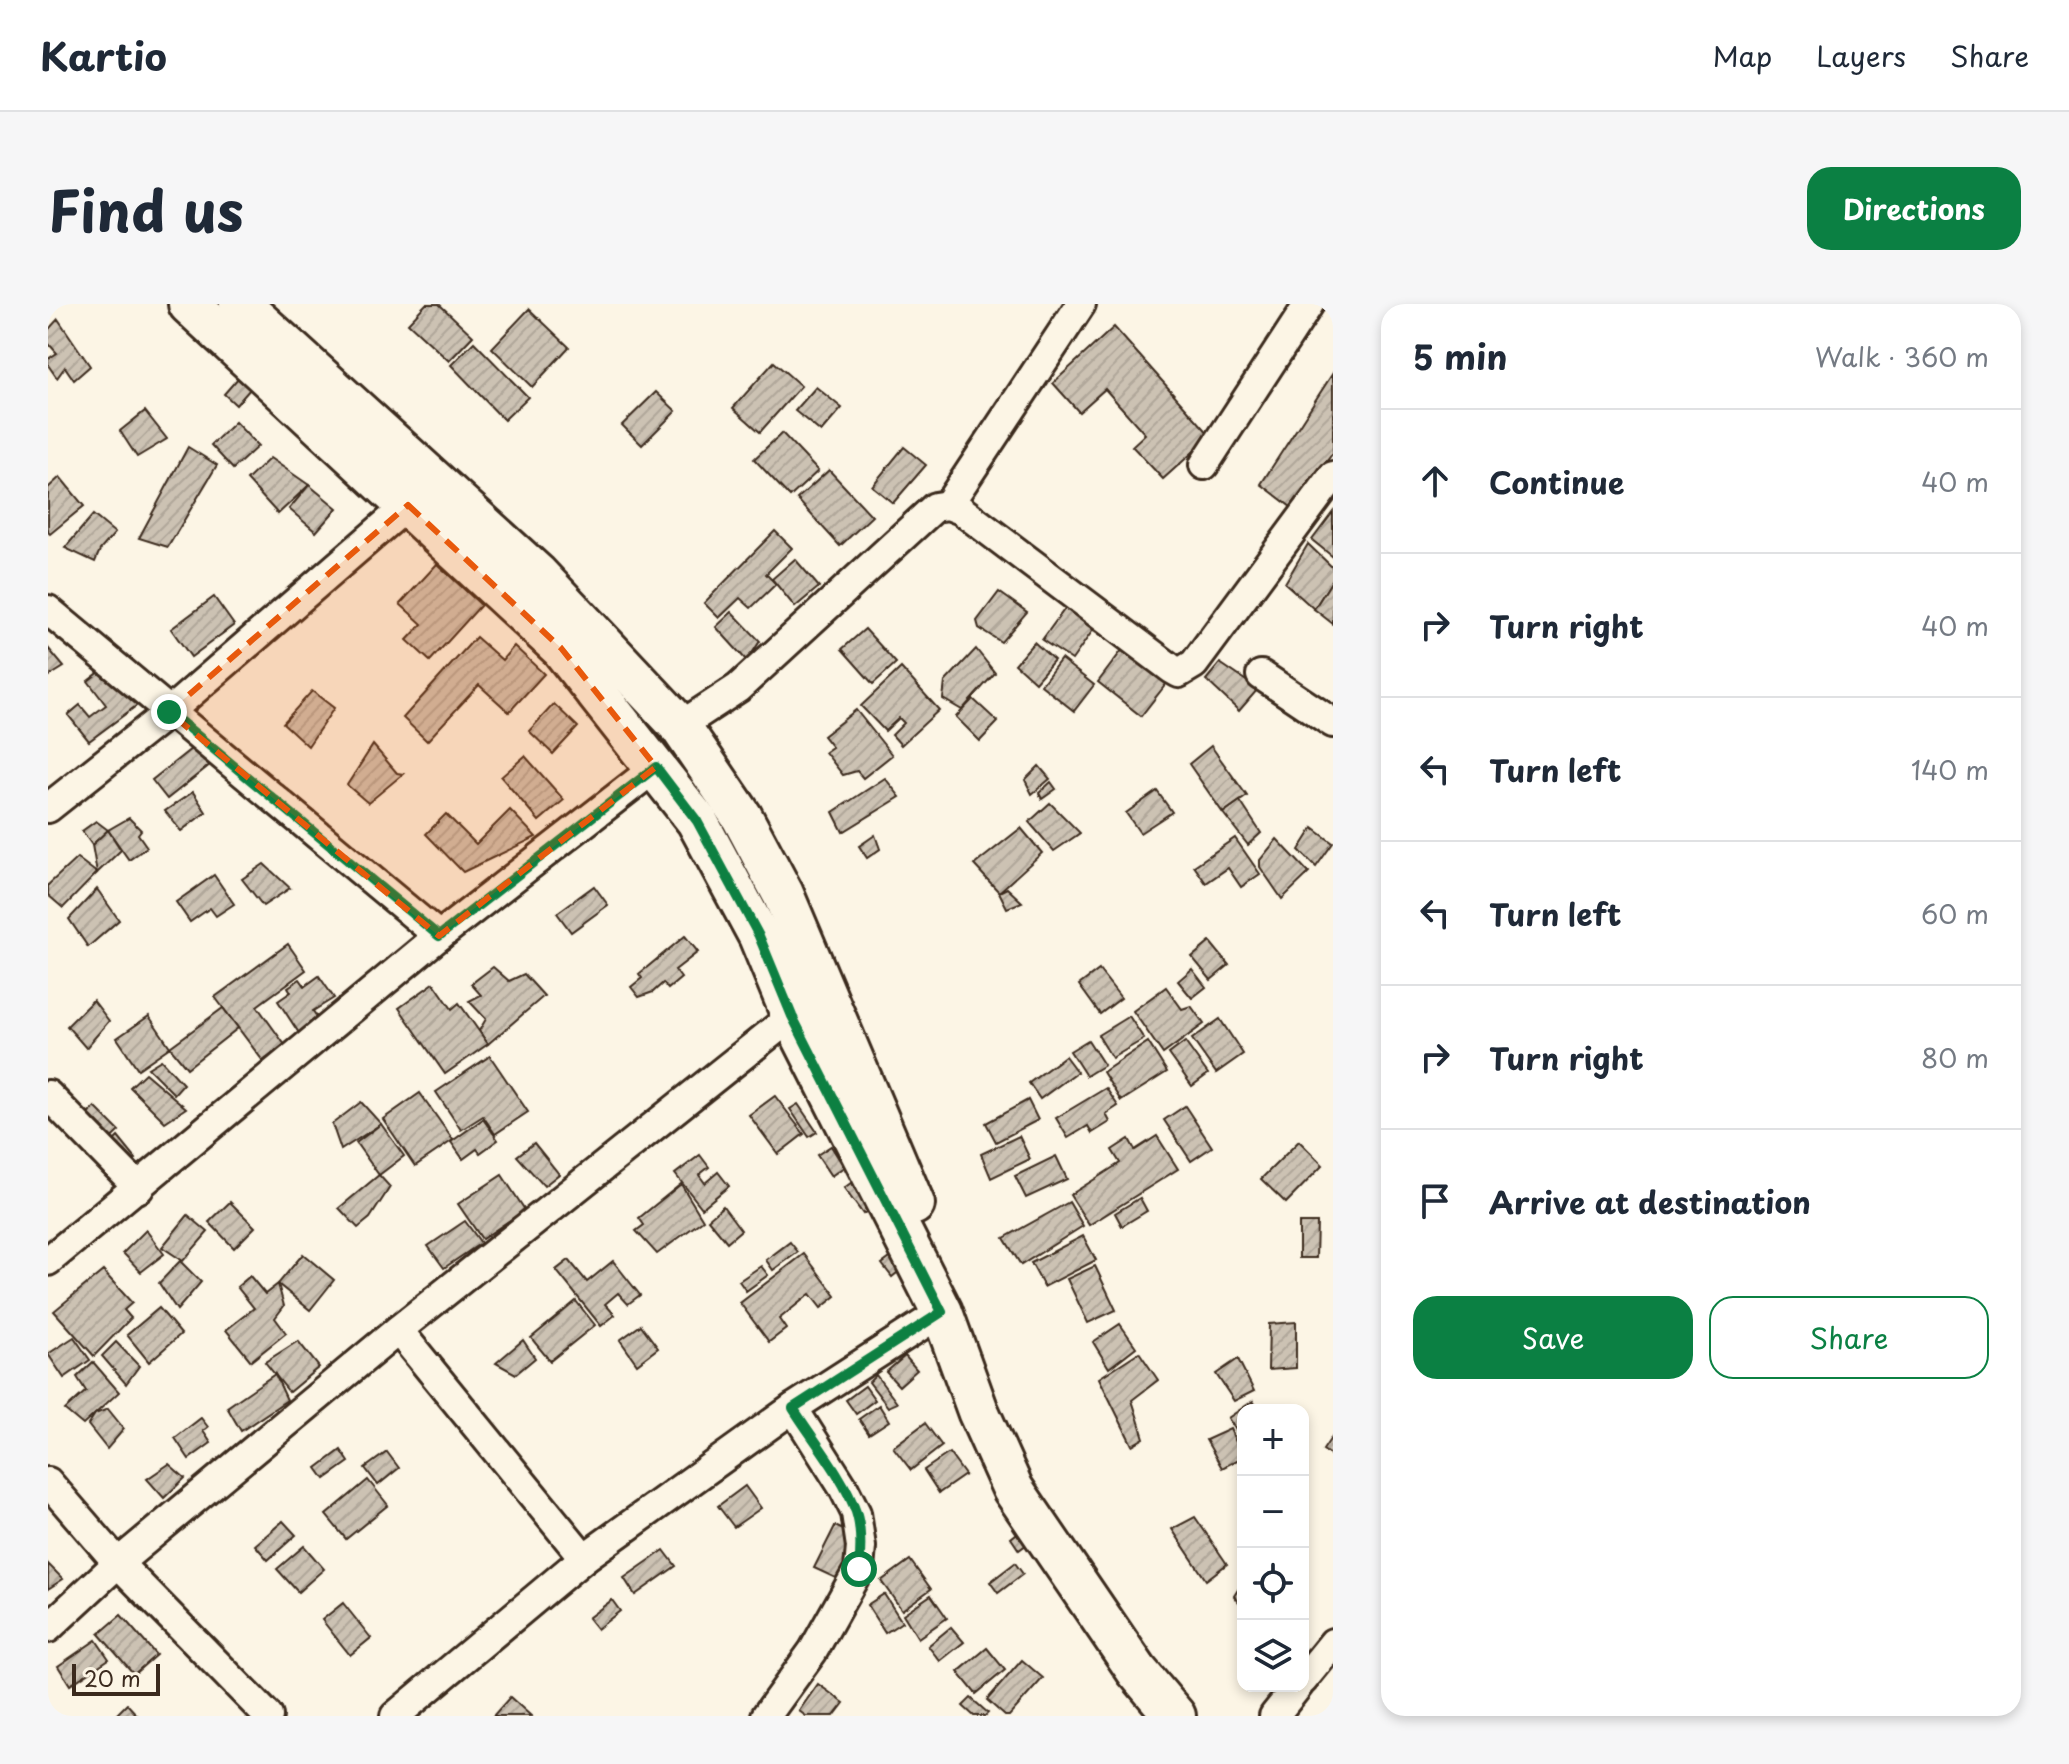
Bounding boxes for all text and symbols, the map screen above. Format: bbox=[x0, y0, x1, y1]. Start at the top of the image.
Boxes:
text: Kartio bbox=[40, 27, 167, 84]
text: Map bbox=[1712, 34, 1772, 77]
text: Layers bbox=[1816, 34, 1906, 77]
text: Share bbox=[1950, 34, 2029, 77]
text: Find us bbox=[48, 166, 244, 251]
button: Directions bbox=[1807, 167, 2021, 250]
text: 5 min bbox=[1413, 330, 1507, 382]
text: Walk · 360 m bbox=[1815, 337, 1989, 376]
icon: ahead bbox=[1413, 459, 1457, 503]
text: Continue bbox=[1489, 459, 1624, 504]
text: 40 m bbox=[1921, 462, 1989, 501]
icon: right bbox=[1413, 603, 1457, 647]
text: Turn right bbox=[1489, 603, 1644, 648]
text: 40 m bbox=[1921, 606, 1989, 645]
route end bbox=[151, 694, 187, 730]
icon: left bbox=[1413, 747, 1457, 791]
text: Turn left bbox=[1489, 747, 1621, 792]
text: 140 m bbox=[1911, 750, 1989, 789]
icon: left bbox=[1413, 891, 1457, 935]
text: Turn left bbox=[1489, 891, 1621, 936]
text: 60 m bbox=[1921, 894, 1989, 933]
icon: right bbox=[1413, 1035, 1457, 1079]
text: Turn right bbox=[1489, 1035, 1644, 1080]
text: 80 m bbox=[1921, 1038, 1989, 1077]
icon: arrive bbox=[1413, 1179, 1457, 1223]
text: Arrive at destination bbox=[1489, 1179, 1811, 1224]
button: Save bbox=[1413, 1296, 1693, 1379]
button: Share bbox=[1709, 1296, 1989, 1379]
map controls bbox=[1237, 1404, 1309, 1692]
button: + bbox=[1237, 1404, 1309, 1476]
button: − bbox=[1237, 1476, 1309, 1548]
button: locate bbox=[1237, 1548, 1309, 1620]
route start bbox=[841, 1551, 877, 1587]
button: layers bbox=[1237, 1620, 1309, 1692]
scale bar bbox=[72, 1660, 160, 1696]
text: 20 m bbox=[84, 1661, 141, 1694]

